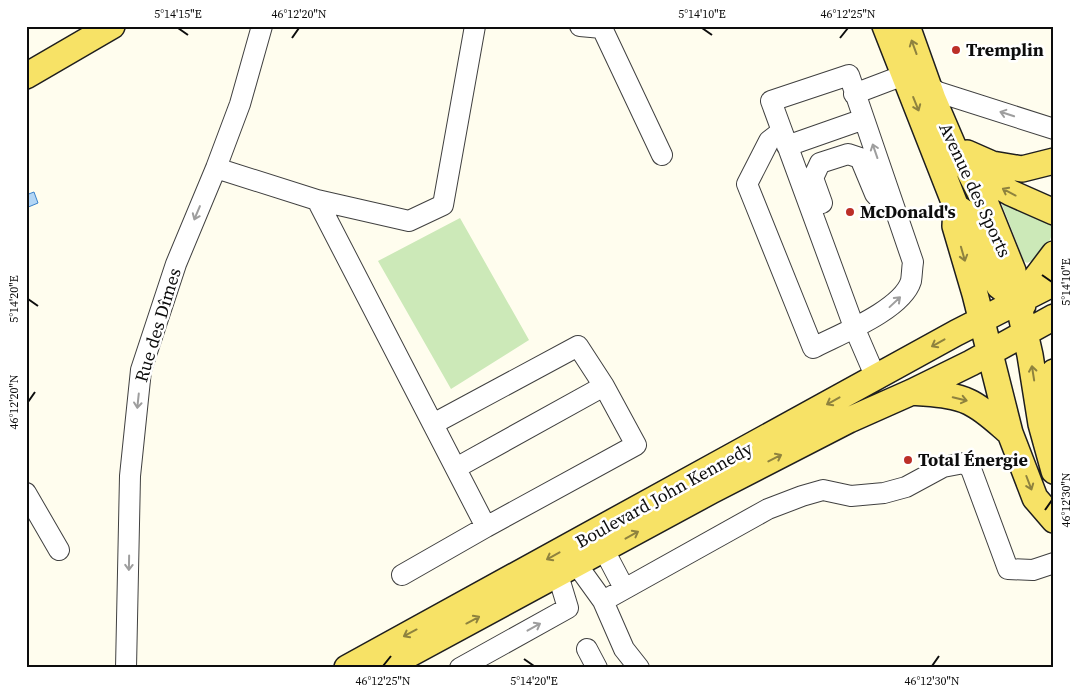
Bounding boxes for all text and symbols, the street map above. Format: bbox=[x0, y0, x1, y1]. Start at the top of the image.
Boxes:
text: 5°14'15"E bbox=[154, 6, 202, 22]
text: 46°12'20"N bbox=[271, 6, 327, 22]
text: 5°14'10"E bbox=[678, 6, 726, 22]
text: 46°12'25"N bbox=[820, 6, 876, 22]
place label: Tremplin bbox=[966, 37, 1044, 62]
one-way arrow bbox=[909, 40, 918, 56]
marker: Tremplin bbox=[950, 44, 962, 56]
one-way arrow bbox=[912, 96, 921, 111]
one-way arrow bbox=[1000, 109, 1016, 118]
street label: Avenue des Sports bbox=[933, 118, 1018, 261]
one-way arrow bbox=[870, 144, 879, 160]
one-way arrow bbox=[1002, 187, 1017, 197]
place label: McDonald's bbox=[860, 199, 956, 224]
one-way arrow bbox=[192, 205, 202, 220]
marker: McDonald's bbox=[844, 206, 856, 218]
one-way arrow bbox=[958, 246, 968, 262]
text: 5°14'10"E bbox=[1058, 258, 1074, 306]
street label: Rue des Dîmes bbox=[128, 265, 187, 385]
text: 5°14'20"E bbox=[6, 275, 22, 323]
one-way arrow bbox=[889, 296, 902, 308]
one-way arrow bbox=[931, 339, 945, 349]
one-way arrow bbox=[1028, 365, 1038, 381]
text: 46°12'20"N bbox=[6, 374, 22, 430]
one-way arrow bbox=[133, 392, 143, 408]
one-way arrow bbox=[951, 395, 967, 405]
one-way arrow bbox=[826, 396, 841, 406]
street label: Boulevard John Kennedy bbox=[571, 435, 757, 554]
place label: Total Énergie bbox=[918, 447, 1028, 472]
one-way arrow bbox=[767, 453, 782, 462]
marker: Total Énergie bbox=[902, 454, 914, 466]
text: 46°12'30"N bbox=[1058, 472, 1074, 528]
one-way arrow bbox=[1025, 475, 1034, 490]
one-way arrow bbox=[624, 530, 639, 540]
one-way arrow bbox=[546, 551, 561, 561]
one-way arrow bbox=[124, 554, 134, 571]
one-way arrow bbox=[466, 615, 481, 625]
one-way arrow bbox=[526, 622, 540, 632]
one-way arrow bbox=[403, 628, 418, 638]
text: 46°12'25"N bbox=[355, 673, 411, 689]
text: 5°14'20"E bbox=[510, 673, 558, 689]
text: 46°12'30"N bbox=[904, 673, 960, 689]

